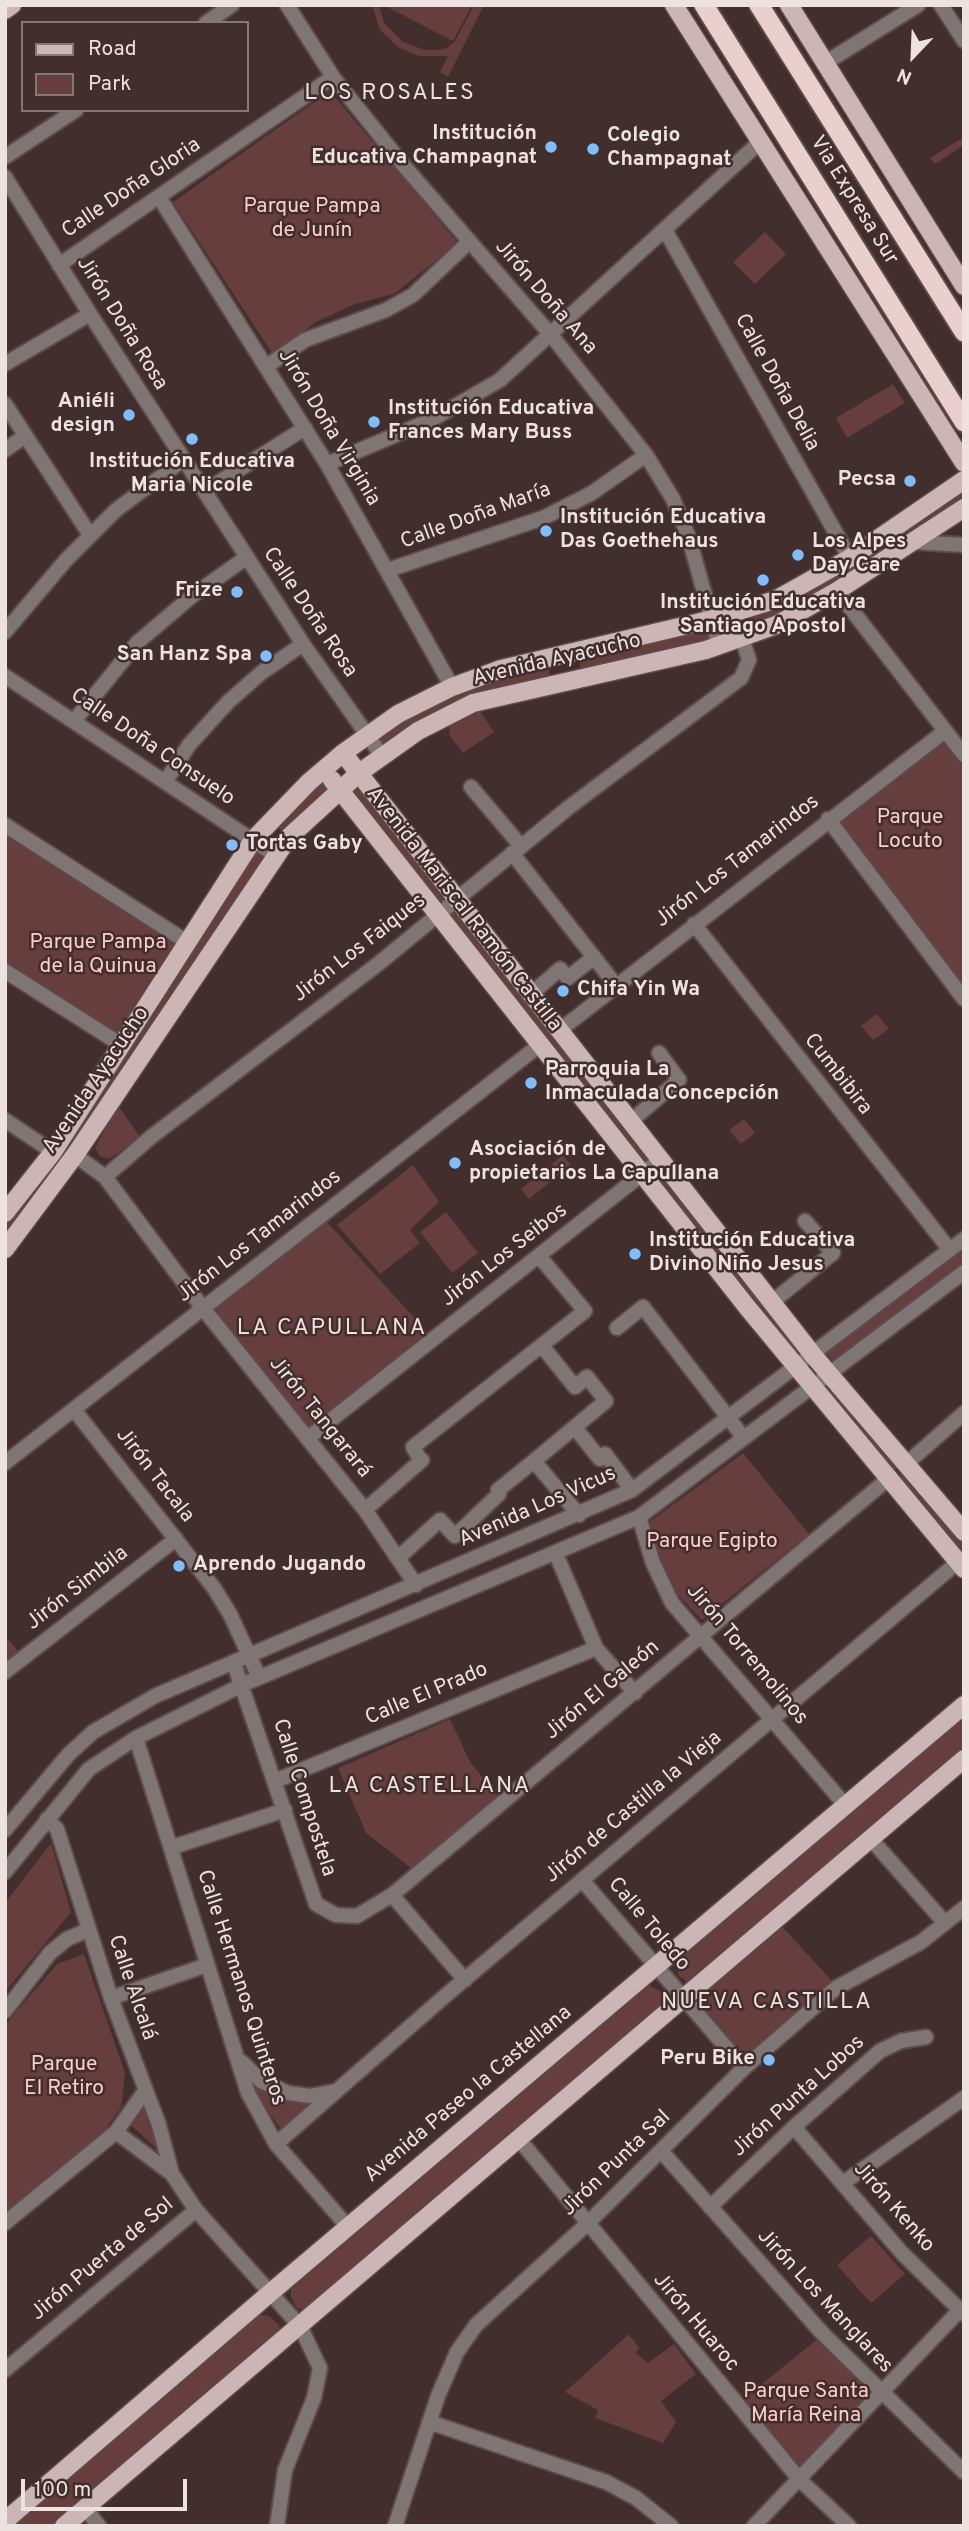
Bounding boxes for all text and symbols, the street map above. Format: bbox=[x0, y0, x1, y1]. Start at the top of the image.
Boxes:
legend bbox=[21, 21, 248, 112]
north arrow bbox=[878, 21, 948, 91]
text: Road bbox=[88, 36, 137, 63]
text: N bbox=[894, 62, 916, 89]
text: Park bbox=[88, 71, 131, 98]
district label: LOS ROSALES bbox=[306, 80, 474, 108]
place label: Institución Educativa Champagnat bbox=[311, 122, 537, 172]
place label: Colegio Champagnat bbox=[607, 124, 731, 174]
street label: Via Expresa Sur bbox=[803, 132, 903, 270]
street label: Calle Doña Gloria bbox=[58, 133, 206, 245]
marker: Institución Educativa Champagnat bbox=[543, 139, 559, 155]
marker: Colegio Champagnat bbox=[585, 141, 601, 157]
park label: Parque Pampa de Junín bbox=[244, 195, 380, 245]
street label: Jirón Doña Ana bbox=[488, 235, 602, 361]
street label: Jirón Doña Rosa bbox=[70, 253, 172, 395]
street label: Calle Doña Delia bbox=[728, 310, 824, 456]
street label: Jirón Doña Virginia bbox=[271, 345, 385, 511]
place label: Aniéli design bbox=[51, 390, 115, 440]
place label: Institución Educativa Frances Mary Buss bbox=[388, 397, 594, 447]
marker: Aniéli design bbox=[121, 407, 137, 423]
marker: Institución Educativa Frances Mary Buss bbox=[366, 414, 382, 430]
marker: Institución Educativa Maria Nicole bbox=[184, 431, 200, 447]
place label: Institución Educativa Maria Nicole bbox=[89, 450, 295, 500]
place label: Pecsa bbox=[838, 468, 896, 494]
marker: Pecsa bbox=[902, 473, 918, 489]
street label: Calle Doña María bbox=[398, 478, 554, 556]
place label: Institución Educativa Das Goethehaus bbox=[560, 506, 766, 556]
marker: Institución Educativa Das Goethehaus bbox=[538, 523, 554, 539]
place label: Los Alpes Day Care bbox=[812, 530, 906, 580]
street label: Calle Doña Rosa bbox=[256, 543, 362, 683]
marker: Los Alpes Day Care bbox=[790, 547, 806, 563]
marker: Institución Educativa Santiago Apostol bbox=[755, 572, 771, 588]
place label: Frize bbox=[175, 579, 223, 605]
marker: Frize bbox=[229, 584, 245, 600]
place label: Institución Educativa Santiago Apostol bbox=[660, 591, 866, 641]
street label: Avenida Ayacucho bbox=[470, 629, 644, 693]
place label: San Hanz Spa bbox=[117, 643, 252, 669]
marker: San Hanz Spa bbox=[258, 648, 274, 664]
street label: Calle Doña Consuelo bbox=[65, 684, 239, 812]
street label: Avenida Mariscal Ramón Castilla bbox=[360, 783, 566, 1037]
street label: Jirón Los Tamarindos bbox=[651, 790, 825, 934]
park label: Parque Locuto bbox=[877, 806, 943, 856]
place label: Tortas Gaby bbox=[246, 832, 363, 858]
marker: Tortas Gaby bbox=[224, 837, 240, 853]
street label: Jirón Los Faiques bbox=[288, 889, 432, 1009]
park label: Parque Pampa de la Quinua bbox=[30, 931, 166, 981]
place label: Chifa Yin Wa bbox=[577, 978, 700, 1004]
marker: Chifa Yin Wa bbox=[555, 983, 571, 999]
street label: Avenida Ayacucho bbox=[38, 1003, 156, 1159]
street label: Cumbibira bbox=[797, 1029, 877, 1121]
place label: Parroquia La Inmaculada Concepción bbox=[545, 1058, 779, 1108]
marker: Parroquia La Inmaculada Concepción bbox=[523, 1075, 539, 1091]
place label: Asociación de propietarios La Capullana bbox=[469, 1138, 719, 1188]
marker: Asociación de propietarios La Capullana bbox=[447, 1155, 463, 1171]
street label: Jirón Los Tamarindos bbox=[173, 1165, 347, 1309]
street label: Jirón Los Seibos bbox=[437, 1199, 573, 1313]
place label: Institución Educativa Divino Niño Jesus bbox=[649, 1229, 855, 1279]
marker: Institución Educativa Divino Niño Jesus bbox=[627, 1246, 643, 1262]
district label: LA CAPULLANA bbox=[238, 1315, 426, 1343]
street label: Jirón Tangarará bbox=[262, 1352, 376, 1484]
street label: Jirón Tacala bbox=[109, 1424, 199, 1528]
street label: Avenida Los Vicus bbox=[456, 1462, 620, 1554]
park label: Parque Egipto bbox=[646, 1530, 778, 1556]
street label: Jirón Simbila bbox=[22, 1541, 134, 1637]
place label: Aprendo Jugando bbox=[193, 1553, 366, 1579]
marker: Aprendo Jugando bbox=[171, 1558, 187, 1574]
street label: Jirón Torremolinos bbox=[680, 1579, 812, 1731]
street label: Jirón El Galeón bbox=[540, 1636, 666, 1746]
street label: Calle El Prado bbox=[362, 1658, 492, 1732]
street label: Calle Compostela bbox=[266, 1716, 340, 1880]
street label: Jirón de Castilla la Vieja bbox=[540, 1727, 728, 1889]
district label: LA CASTELLANA bbox=[330, 1773, 530, 1801]
street label: Calle Hermanos Quinteros bbox=[190, 1867, 290, 2109]
street label: Calle Toledo bbox=[602, 1873, 694, 1977]
street label: Calle Alcalá bbox=[101, 1932, 161, 2044]
district label: NUEVA CASTILLA bbox=[663, 1989, 871, 2017]
street label: Avenida Paseo la Castellana bbox=[360, 2001, 578, 2189]
street label: Jirón Punta Lobos bbox=[727, 2031, 871, 2163]
place label: Peru Bike bbox=[660, 2047, 755, 2073]
marker: Peru Bike bbox=[761, 2052, 777, 2068]
park label: Parque El Retiro bbox=[24, 2053, 104, 2103]
street label: Jirón Punta Sal bbox=[557, 2106, 677, 2222]
street label: Jirón Kenko bbox=[847, 2158, 939, 2258]
street label: Jirón Puerta de Sol bbox=[26, 2193, 180, 2327]
street label: Jirón Los Manglares bbox=[751, 2225, 897, 2379]
street label: Jirón Huaroc bbox=[646, 2269, 744, 2377]
park label: Parque Santa María Reina bbox=[743, 2380, 869, 2430]
scale bar bbox=[24, 2464, 191, 2508]
text: 100 m bbox=[34, 2477, 91, 2504]

